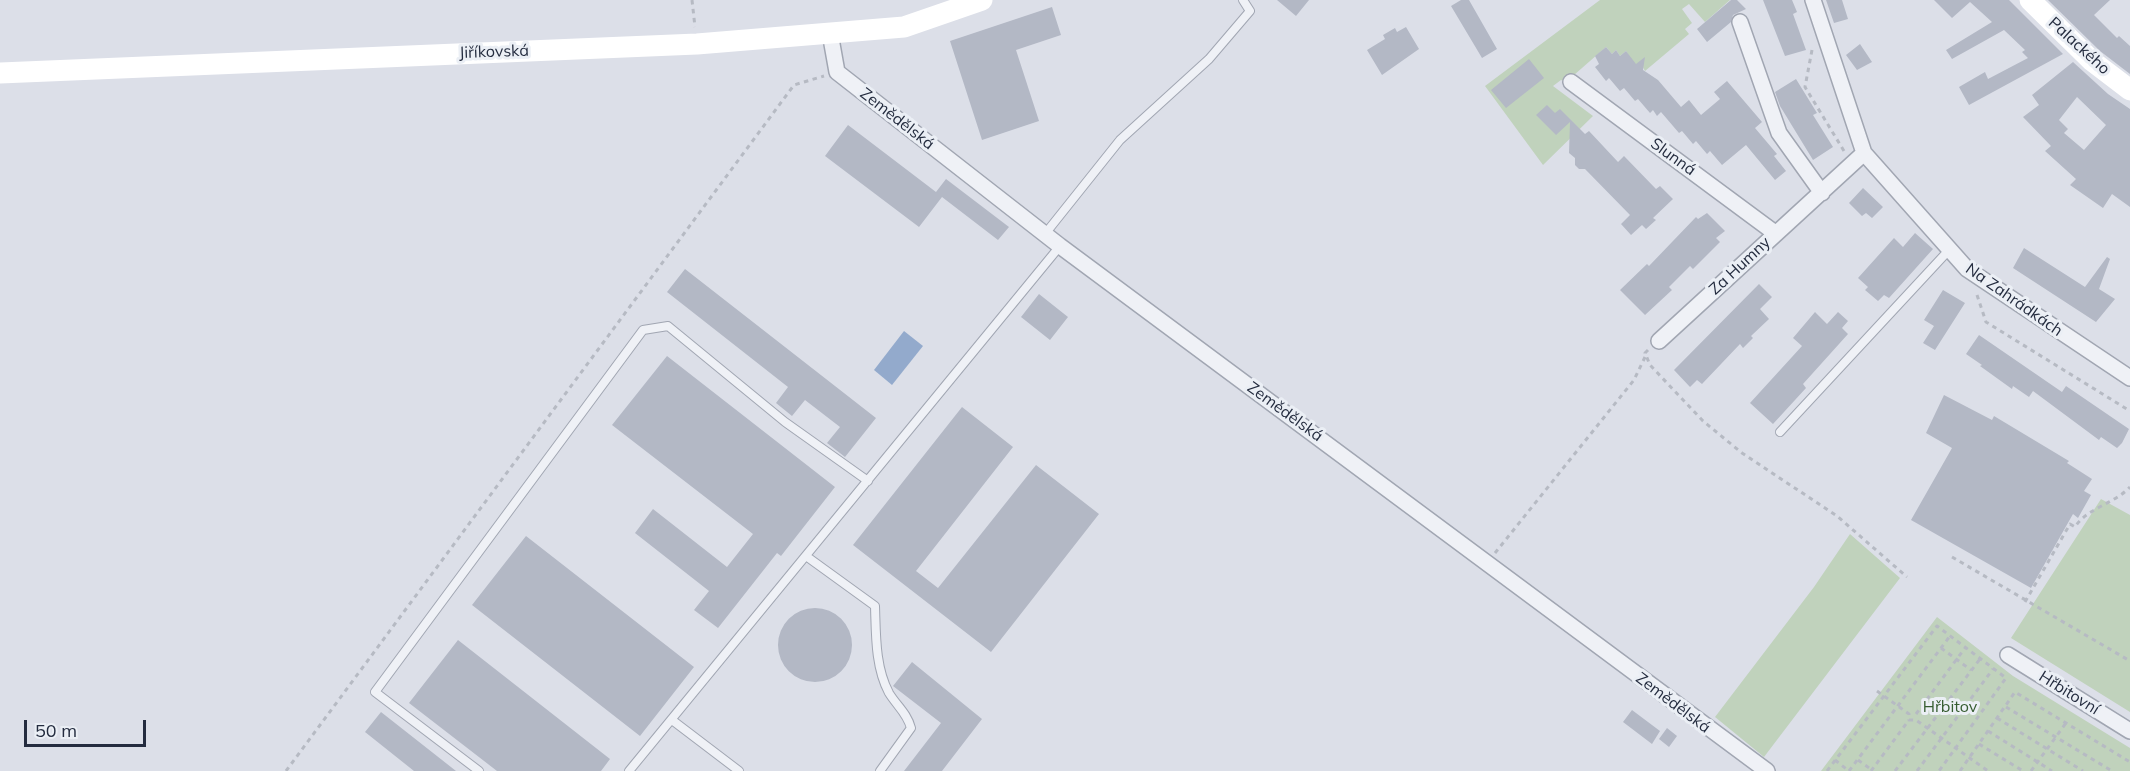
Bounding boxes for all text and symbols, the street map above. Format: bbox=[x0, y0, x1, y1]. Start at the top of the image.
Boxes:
street label: Palackého bbox=[2044, 13, 2114, 79]
street label: Jiříkovská bbox=[459, 41, 529, 63]
street label: Zemědělská bbox=[856, 84, 938, 154]
street label: Slunná bbox=[1647, 134, 1699, 180]
street label: Za Humny bbox=[1705, 233, 1775, 299]
street label: Na Zahrádkách bbox=[1962, 259, 2066, 341]
street label: Zemědělská bbox=[1244, 378, 1326, 446]
street label: Hřbitovní bbox=[2035, 667, 2103, 719]
street label: Zemědělská bbox=[1632, 669, 1714, 737]
park label: Hřbitov bbox=[1923, 697, 1977, 717]
scale bar bbox=[27, 708, 148, 746]
text: 50 m bbox=[35, 719, 77, 742]

